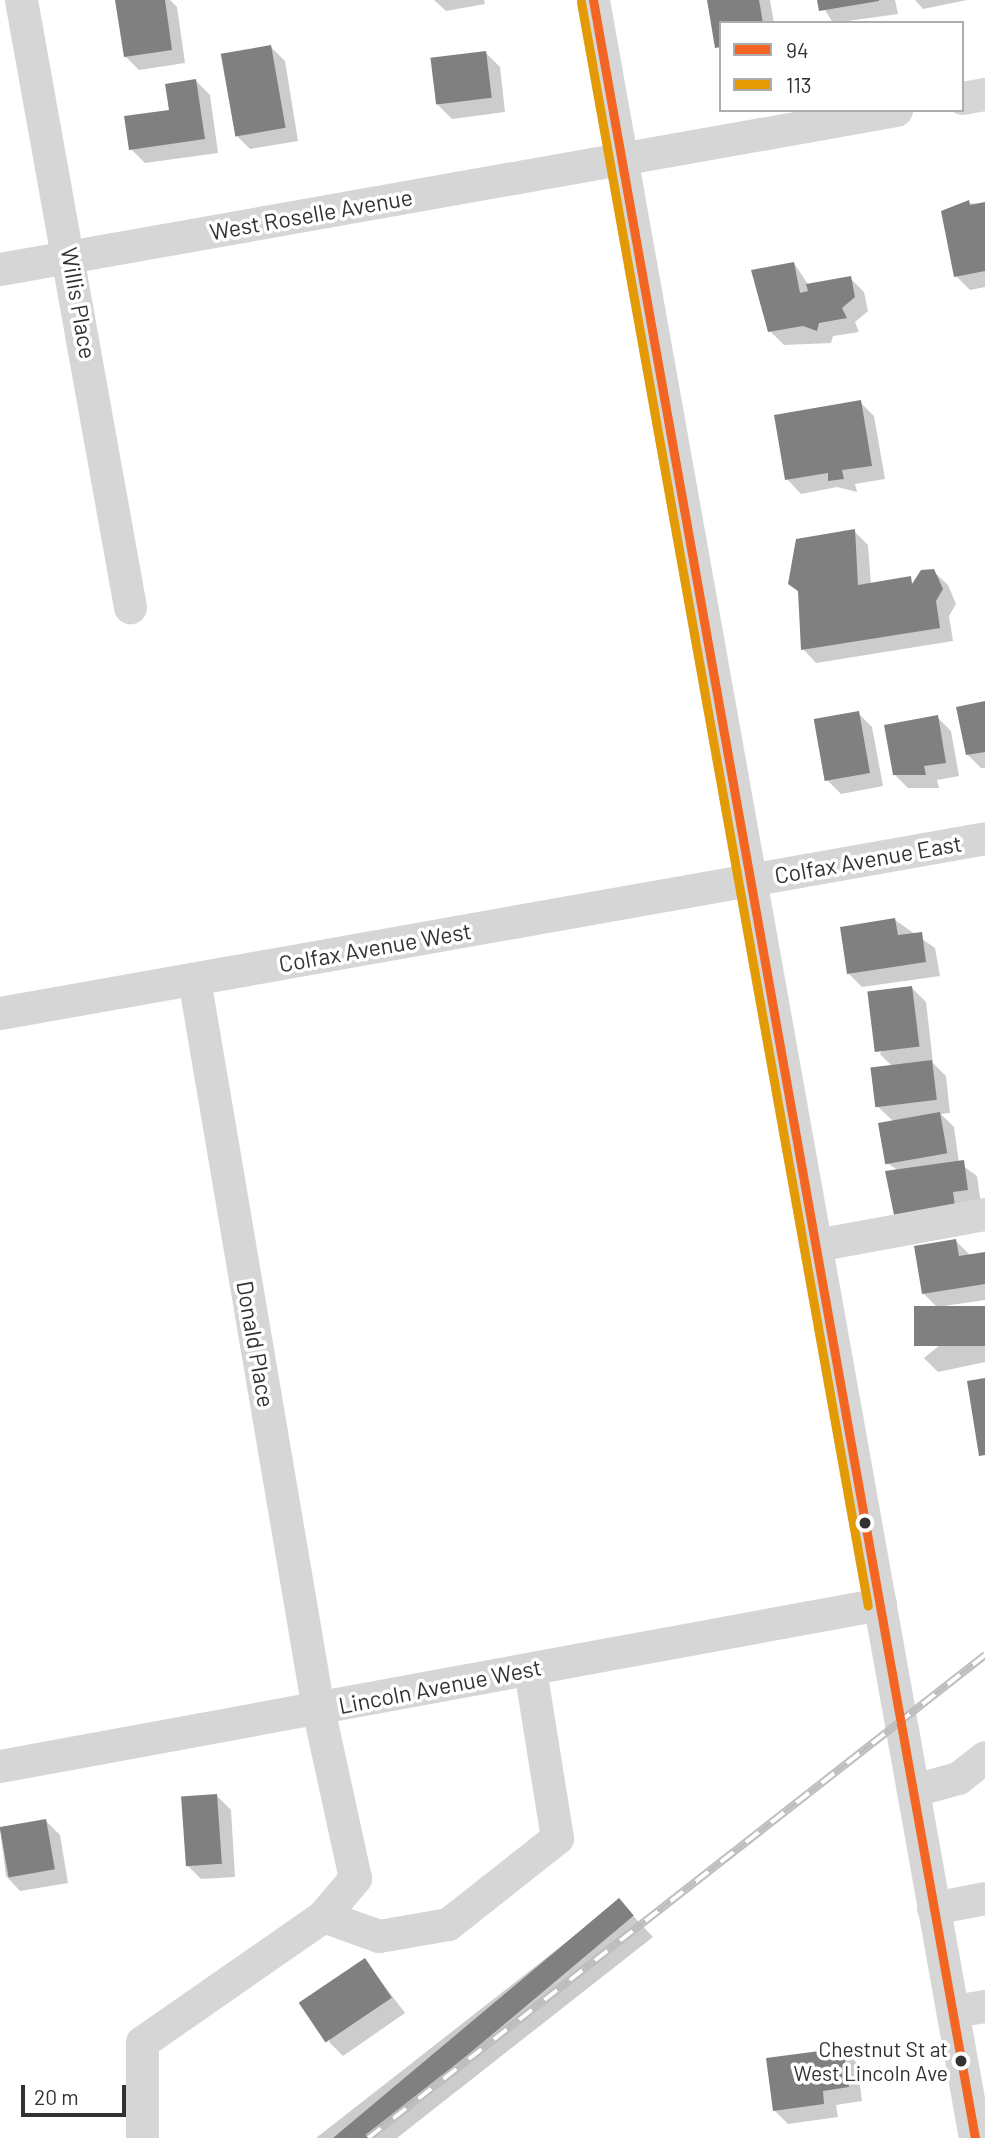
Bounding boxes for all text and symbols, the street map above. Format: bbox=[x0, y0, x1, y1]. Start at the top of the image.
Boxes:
legend bbox=[719, 21, 964, 112]
text: 94 bbox=[786, 37, 809, 62]
text: 113 bbox=[786, 72, 812, 97]
street label: West Roselle Avenue bbox=[207, 183, 415, 245]
street label: Willis Place bbox=[56, 245, 102, 361]
street label: Colfax Avenue East bbox=[772, 829, 964, 889]
street label: Colfax Avenue West bbox=[277, 916, 473, 978]
street label: Donald Place bbox=[231, 1278, 281, 1410]
unlabelled marker bbox=[858, 1516, 872, 1530]
street label: Lincoln Avenue West bbox=[336, 1653, 544, 1719]
place label: Chestnut St at West Lincoln Ave bbox=[794, 2036, 948, 2086]
marker: Chestnut St at West Lincoln Ave bbox=[954, 2054, 968, 2068]
scale bar bbox=[24, 2072, 130, 2116]
text: 20 m bbox=[34, 2084, 79, 2109]

